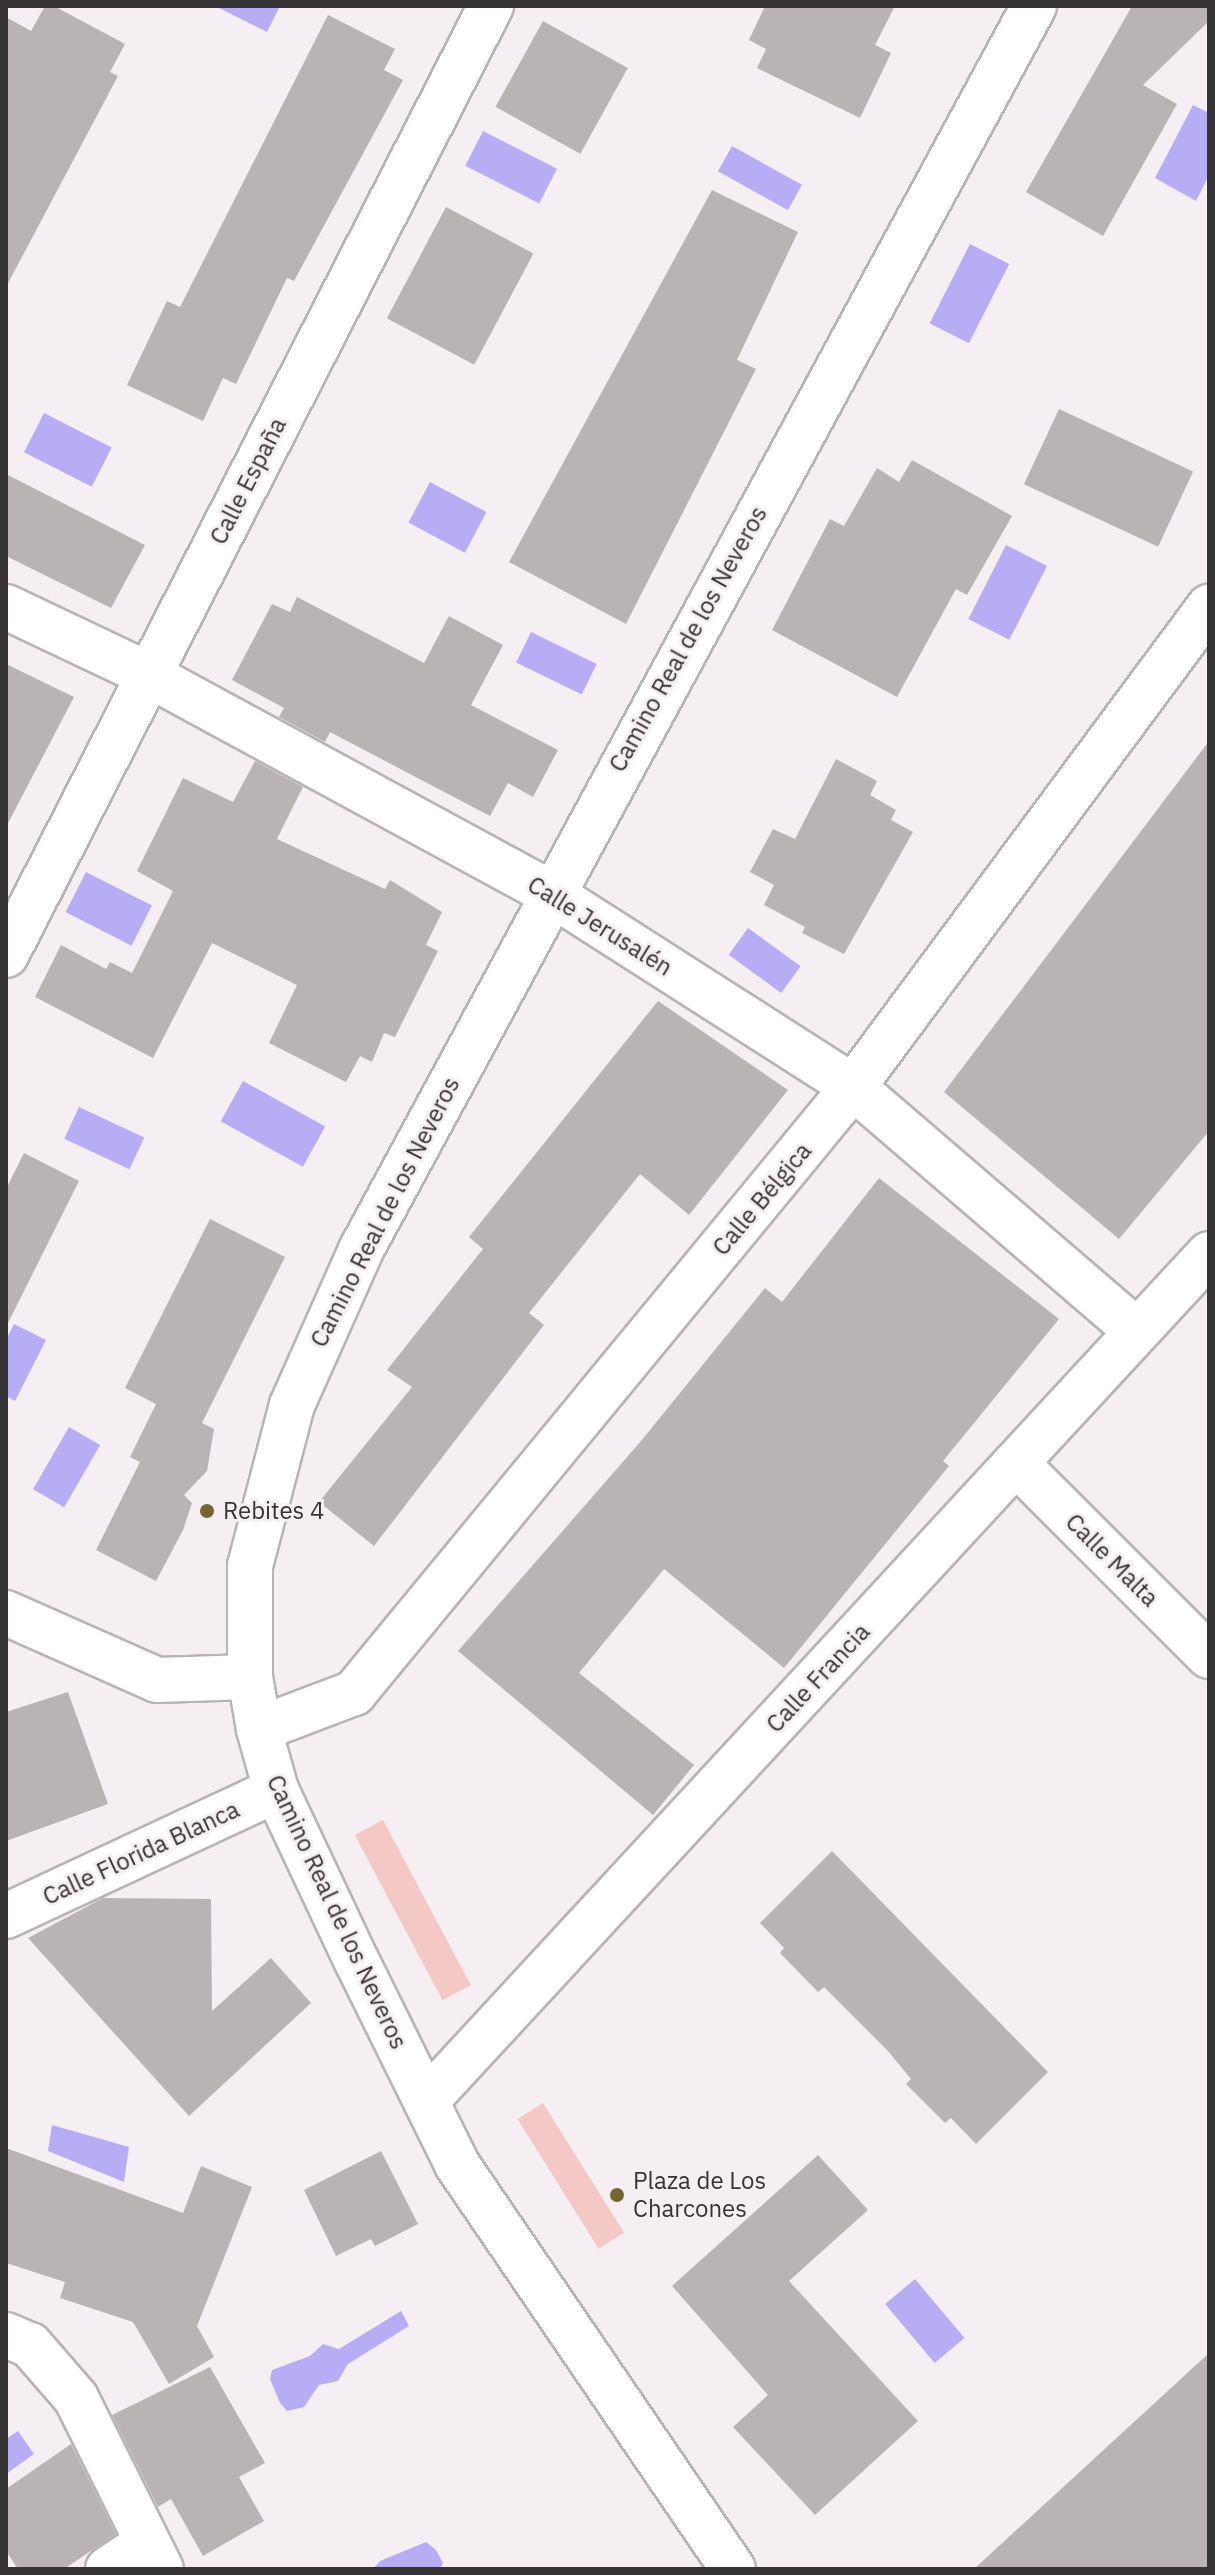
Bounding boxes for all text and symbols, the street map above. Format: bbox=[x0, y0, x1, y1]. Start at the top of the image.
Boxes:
street label: Calle España bbox=[204, 413, 292, 549]
street label: Camino Real de los Neveros bbox=[603, 501, 773, 777]
street label: Calle Jerusalén bbox=[522, 870, 678, 982]
street label: Camino Real de los Neveros bbox=[304, 1072, 466, 1352]
street label: Calle Bélgica bbox=[706, 1137, 818, 1261]
place label: Rebites 4 bbox=[223, 1497, 324, 1525]
marker: Rebites 4 bbox=[198, 1502, 216, 1520]
street label: Calle Malta bbox=[1060, 1508, 1164, 1612]
street label: Calle Francia bbox=[760, 1618, 876, 1738]
street label: Camino Real de los Neveros bbox=[261, 1770, 413, 2054]
street label: Calle Florida Blanca bbox=[38, 1795, 244, 1911]
place label: Plaza de Los Charcones bbox=[633, 2167, 766, 2223]
marker: Plaza de Los Charcones bbox=[608, 2186, 626, 2204]

